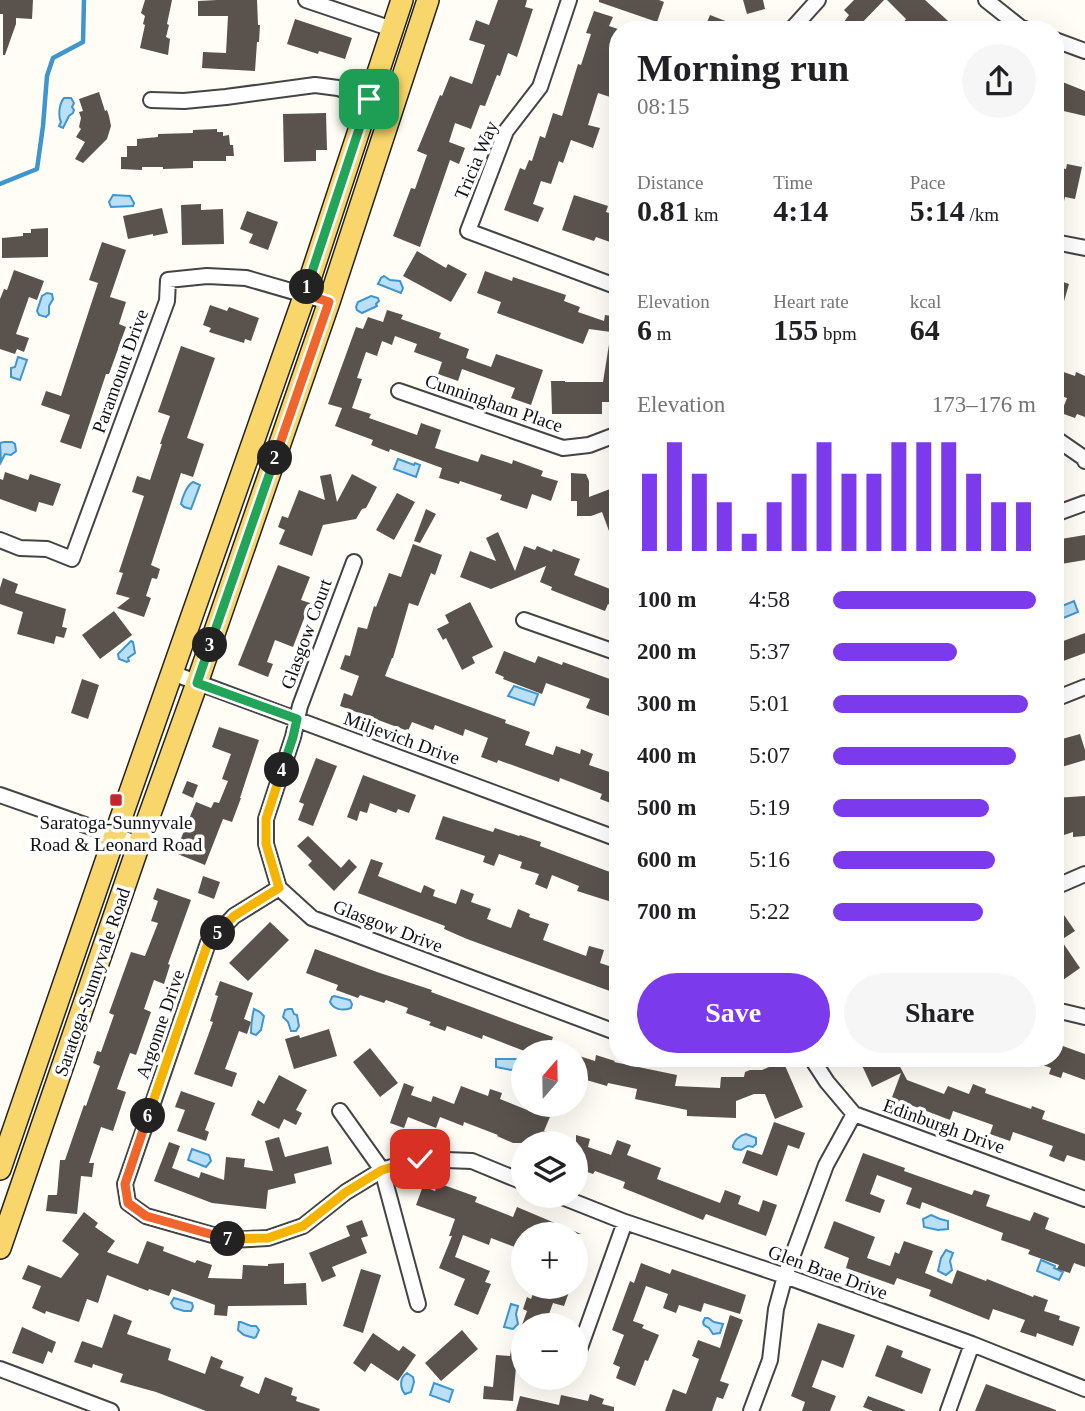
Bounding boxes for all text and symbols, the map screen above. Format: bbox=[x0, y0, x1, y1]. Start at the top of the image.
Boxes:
button: share bbox=[962, 44, 1036, 118]
text: Morning run bbox=[637, 47, 849, 89]
pin bbox=[339, 69, 399, 129]
icon: arrive bbox=[350, 80, 388, 118]
text: 08:15 bbox=[637, 94, 689, 119]
street label: Tricia Way bbox=[450, 117, 502, 203]
text: Distance bbox=[637, 172, 703, 193]
text: Time bbox=[773, 172, 813, 193]
text: Pace bbox=[910, 172, 946, 193]
text: 0.81 bbox=[637, 194, 690, 227]
text: 4:14 bbox=[773, 194, 828, 227]
text: 5:14 bbox=[910, 194, 965, 227]
text: km bbox=[690, 204, 719, 225]
text: /km bbox=[965, 204, 999, 225]
pin: 1 bbox=[290, 270, 324, 304]
text: 1 bbox=[302, 276, 311, 297]
text: Elevation bbox=[637, 291, 710, 312]
text: Heart rate bbox=[773, 291, 849, 312]
text: kcal bbox=[910, 291, 941, 312]
street label: Paramount Drive bbox=[88, 306, 152, 436]
text: 6 bbox=[637, 313, 652, 346]
text: 155 bbox=[773, 313, 818, 346]
text: 64 bbox=[910, 313, 940, 346]
text: m bbox=[652, 323, 672, 344]
text: bpm bbox=[818, 323, 857, 344]
street label: Cunningham Place bbox=[422, 370, 566, 436]
text: Elevation bbox=[637, 392, 725, 417]
text: 173–176 m bbox=[932, 392, 1036, 417]
pin: 2 bbox=[258, 440, 292, 476]
text: 2 bbox=[270, 447, 279, 468]
street label: Glasgow Court bbox=[276, 575, 336, 692]
text: 100 m bbox=[637, 587, 696, 612]
text: 4:58 bbox=[749, 587, 790, 612]
pin: 3 bbox=[192, 628, 228, 662]
text: 3 bbox=[205, 634, 214, 655]
text: 200 m bbox=[637, 639, 696, 664]
text: 5:37 bbox=[749, 639, 790, 664]
text: 300 m bbox=[637, 691, 696, 716]
text: 5:01 bbox=[749, 691, 790, 716]
street label: Miljevich Drive bbox=[341, 707, 463, 769]
text: 400 m bbox=[637, 743, 696, 768]
text: 5:07 bbox=[749, 743, 790, 768]
pin: 4 bbox=[264, 752, 300, 788]
text: 4 bbox=[277, 759, 286, 780]
marker: Saratoga-Sunnyvale Road & Leonard Road bbox=[108, 792, 124, 808]
text: 500 m bbox=[637, 795, 696, 820]
text: 5:19 bbox=[749, 795, 790, 820]
place label: Saratoga-Sunnyvale Road & Leonard Road bbox=[30, 812, 203, 855]
text: 600 m bbox=[637, 847, 696, 872]
text: 5:16 bbox=[749, 847, 790, 872]
street label: Saratoga-Sunnyvale Road bbox=[50, 885, 134, 1079]
street label: Glasgow Drive bbox=[330, 895, 446, 957]
text: 700 m bbox=[637, 899, 696, 924]
text: 5:22 bbox=[749, 899, 790, 924]
pin: 5 bbox=[200, 916, 235, 950]
text: 5 bbox=[213, 922, 222, 943]
street label: Argonne Drive bbox=[131, 967, 189, 1081]
button: Save bbox=[637, 973, 830, 1053]
button: Share bbox=[844, 973, 1036, 1053]
north arrow bbox=[511, 1040, 588, 1116]
map controls bbox=[511, 1040, 588, 1390]
street label: Edinburgh Drive bbox=[880, 1094, 1008, 1158]
pin: 6 bbox=[130, 1098, 166, 1134]
text: 6 bbox=[143, 1105, 152, 1126]
pin bbox=[390, 1129, 450, 1189]
button: layers bbox=[511, 1131, 588, 1208]
icon: check bbox=[401, 1140, 439, 1178]
pin: 7 bbox=[210, 1222, 246, 1256]
button: + bbox=[511, 1222, 588, 1299]
text: 7 bbox=[223, 1228, 232, 1249]
street label: Glen Brae Drive bbox=[765, 1241, 891, 1303]
button: − bbox=[511, 1313, 588, 1390]

